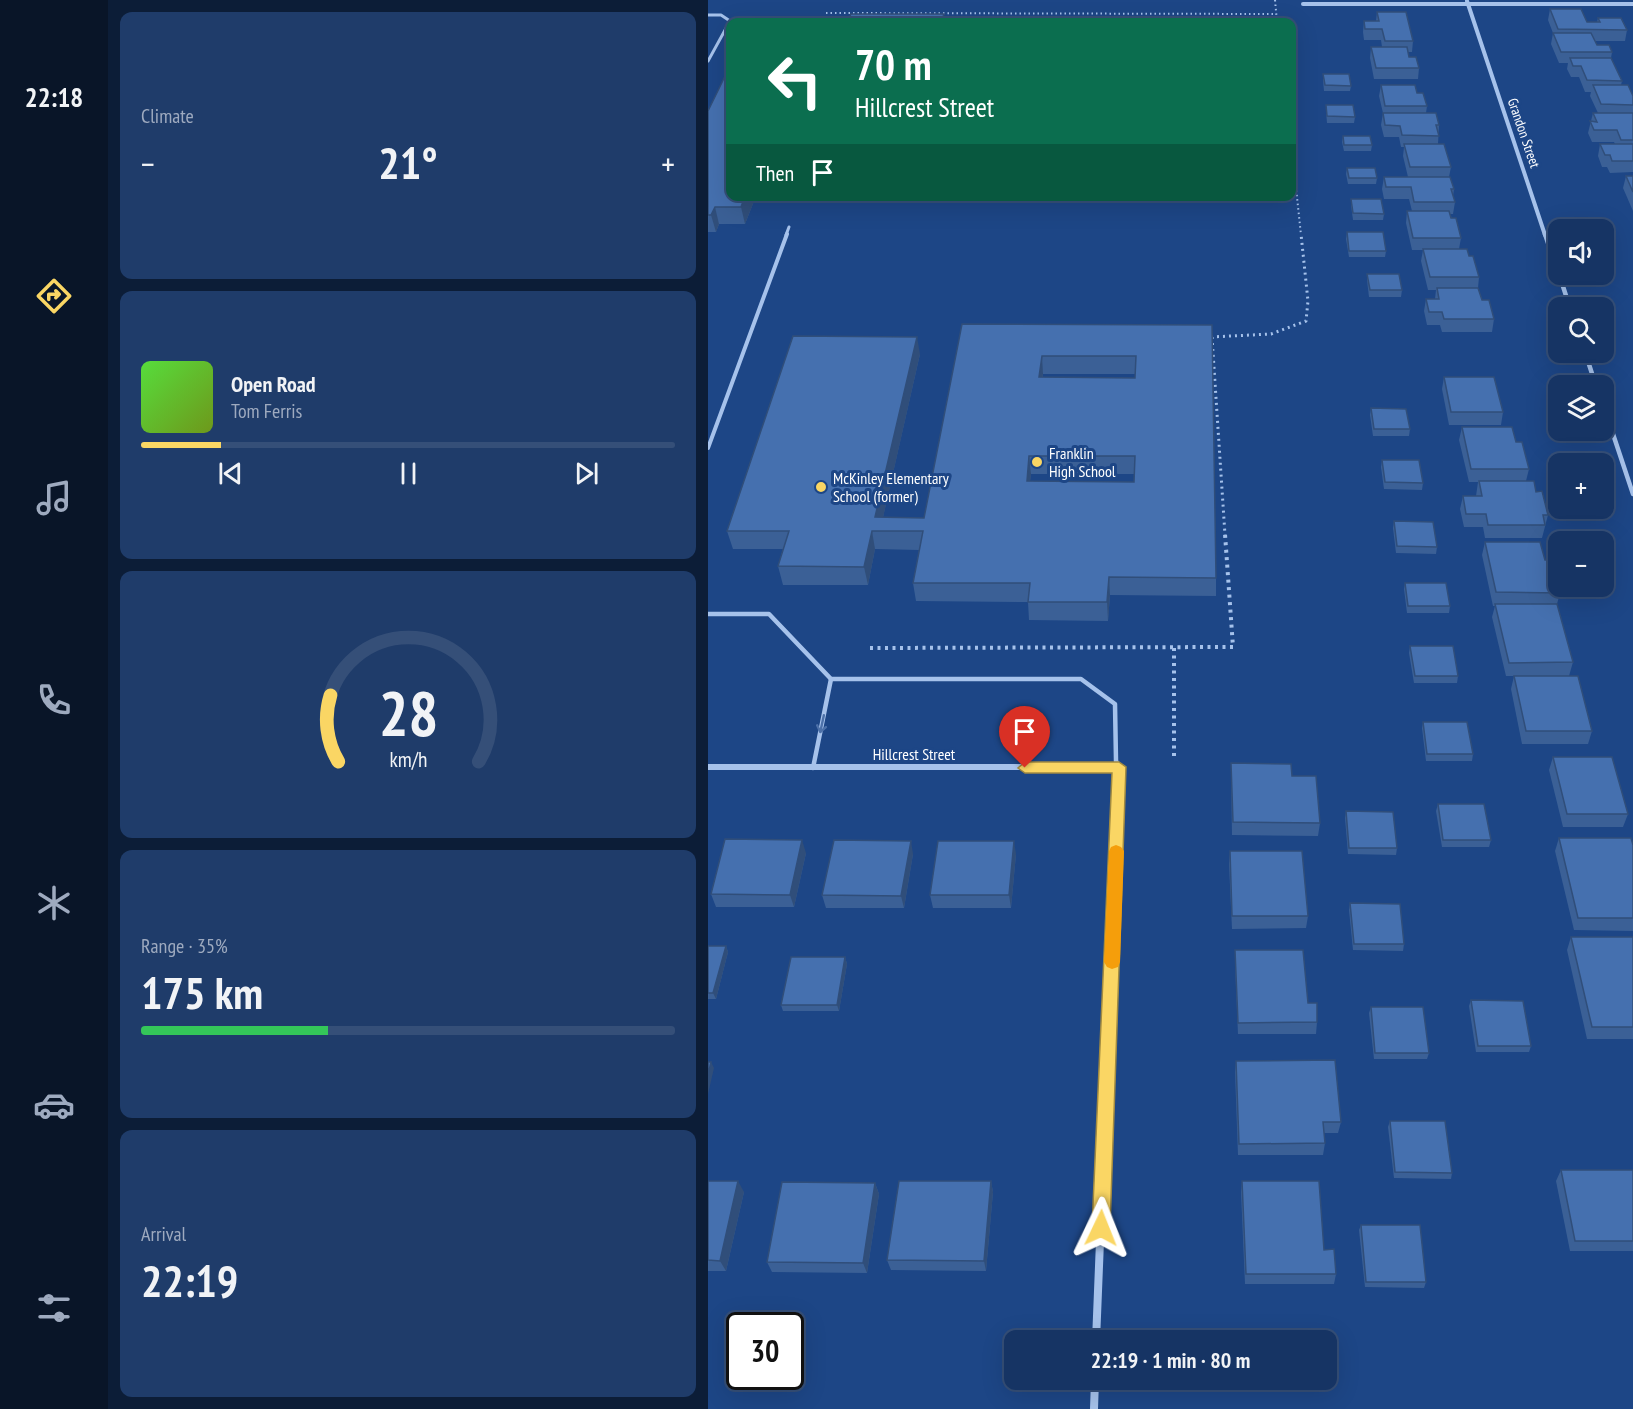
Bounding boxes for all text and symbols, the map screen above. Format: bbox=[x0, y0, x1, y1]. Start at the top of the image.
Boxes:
text: 70 m bbox=[855, 37, 932, 92]
icon: left bbox=[756, 42, 834, 120]
text: 22:18 bbox=[25, 80, 83, 114]
text: Hillcrest Street bbox=[855, 90, 994, 124]
street label: Grandon Street bbox=[1504, 96, 1544, 170]
text: Climate bbox=[141, 103, 194, 129]
text: 21° bbox=[378, 133, 438, 191]
text: − bbox=[141, 142, 155, 185]
text: + bbox=[661, 142, 675, 185]
icon: arrive bbox=[806, 156, 839, 189]
text: Then bbox=[756, 159, 794, 187]
map controls bbox=[1548, 219, 1614, 597]
button: sound bbox=[1548, 219, 1614, 285]
icon: directions bbox=[33, 275, 75, 317]
button: search bbox=[1548, 297, 1614, 363]
text: Open Road bbox=[231, 370, 316, 398]
button: layers bbox=[1548, 375, 1614, 441]
text: Tom Ferris bbox=[231, 398, 302, 424]
place label: Franklin High School bbox=[1049, 443, 1116, 481]
button: + bbox=[1548, 453, 1614, 519]
marker: Franklin High School bbox=[1030, 455, 1044, 469]
icon: previous bbox=[214, 457, 247, 490]
icon: pause bbox=[392, 457, 425, 490]
icon: next bbox=[570, 457, 603, 490]
place label: McKinley Elementary School (former) bbox=[833, 468, 949, 506]
icon: music bbox=[33, 477, 75, 519]
marker: McKinley Elementary School (former) bbox=[814, 480, 828, 494]
button: − bbox=[1548, 531, 1614, 597]
text: 28 bbox=[378, 672, 438, 753]
icon: phone bbox=[33, 679, 75, 721]
pin bbox=[999, 706, 1050, 768]
one-way arrow bbox=[816, 713, 827, 733]
icon: arrive bbox=[1008, 715, 1041, 748]
street label: Hillcrest Street bbox=[873, 744, 956, 764]
text: km/h bbox=[389, 745, 427, 773]
icon: climate bbox=[33, 882, 75, 924]
text: Range · 35% bbox=[141, 933, 228, 959]
text: 175 km bbox=[141, 963, 263, 1021]
icon: car bbox=[33, 1084, 75, 1126]
position arrow bbox=[1069, 1196, 1133, 1260]
text: Arrival bbox=[141, 1221, 186, 1247]
text: 22:19 bbox=[141, 1251, 238, 1309]
icon: filters bbox=[33, 1287, 75, 1329]
speed limit sign: 30 bbox=[726, 1312, 804, 1390]
text: 22:19 · 1 min · 80 m bbox=[1091, 1346, 1250, 1374]

